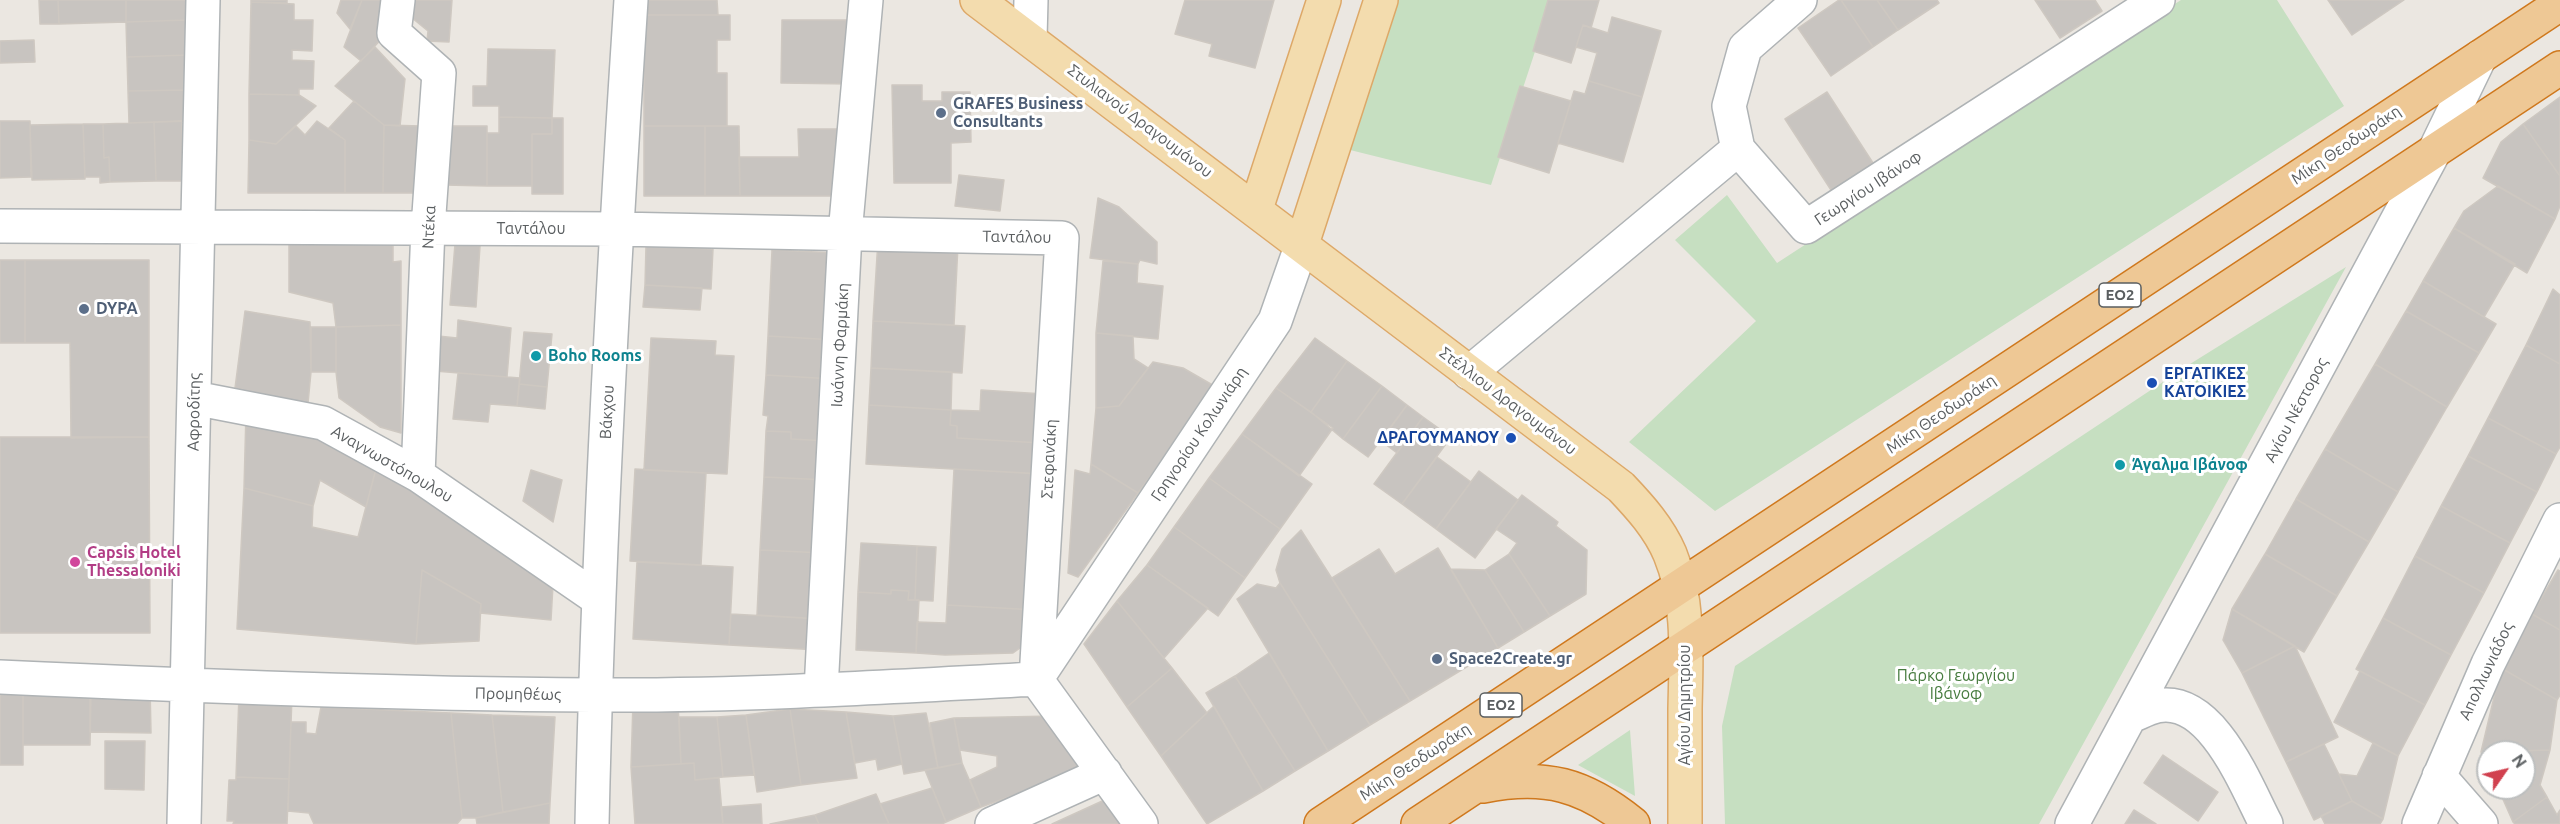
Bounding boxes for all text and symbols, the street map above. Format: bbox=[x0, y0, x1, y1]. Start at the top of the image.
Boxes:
street label: Στυλιανού Δραγουμάνου bbox=[1064, 60, 1216, 182]
place label: GRAFES Business Consultants bbox=[953, 94, 1083, 132]
street label: Μίκη Θεοδωράκη bbox=[2288, 101, 2404, 189]
marker: GRAFES Business Consultants bbox=[934, 106, 948, 120]
street label: Γεωργίου Ιβάνοφ bbox=[1811, 146, 1925, 230]
street label: Ντέκα bbox=[418, 205, 440, 249]
street label: Ταντάλου bbox=[496, 219, 566, 239]
street label: Ταντάλου bbox=[982, 227, 1052, 247]
street label: Ιωάννη Φαρμάκη bbox=[827, 282, 853, 408]
road number: ΕΟ2 bbox=[2099, 283, 2141, 307]
place label: DYPA bbox=[96, 299, 138, 319]
marker: DYPA bbox=[77, 302, 91, 316]
street label: Στέλλιου Δραγουμάνου bbox=[1436, 343, 1580, 459]
place label: Boho Rooms bbox=[548, 346, 642, 366]
marker: Boho Rooms bbox=[529, 349, 543, 363]
street label: Αγίου Νέστορος bbox=[2260, 354, 2332, 466]
street label: Γρηγορίου Κολωνιάρη bbox=[1147, 363, 1251, 505]
place label: ΕΡΓΑΤΙΚΕΣ ΚΑΤΟΙΚΙΕΣ bbox=[2164, 364, 2246, 402]
street label: Μίκη Θεοδωράκη bbox=[1883, 370, 1999, 458]
street label: Αφροδίτης bbox=[184, 373, 204, 451]
marker: ΕΡΓΑΤΙΚΕΣ ΚΑΤΟΙΚΙΕΣ bbox=[2145, 376, 2159, 390]
street label: Βάκχου bbox=[596, 384, 618, 440]
street label: Στεφανάκη bbox=[1037, 419, 1061, 499]
street label: Αναγνωστόπουλου bbox=[328, 421, 456, 507]
place label: ΔΡΑΓΟΥΜΑΝΟΥ bbox=[1377, 428, 1499, 448]
marker: ΔΡΑΓΟΥΜΑΝΟΥ bbox=[1504, 431, 1518, 445]
place label: Άγαλμα Ιβάνοφ bbox=[2132, 455, 2248, 475]
marker: Άγαλμα Ιβάνοφ bbox=[2113, 458, 2127, 472]
place label: Capsis Hotel Thessaloniki bbox=[87, 543, 181, 581]
marker: Capsis Hotel Thessaloniki bbox=[68, 555, 82, 569]
street label: Απολλωνιάδος bbox=[2455, 619, 2517, 723]
street label: Αγίου Δημητρίου bbox=[1675, 645, 1695, 765]
place label: Space2Create.gr bbox=[1449, 649, 1572, 669]
marker: Space2Create.gr bbox=[1430, 652, 1444, 666]
park label: Πάρκο Γεωργίου Ιβάνοφ bbox=[1897, 666, 2015, 704]
street label: Προμηθέως bbox=[475, 684, 561, 704]
road number: ΕΟ2 bbox=[1480, 693, 1522, 717]
street label: Μίκη Θεοδωράκη bbox=[1356, 719, 1474, 805]
north arrow bbox=[2476, 740, 2536, 800]
text: N bbox=[2508, 751, 2530, 771]

